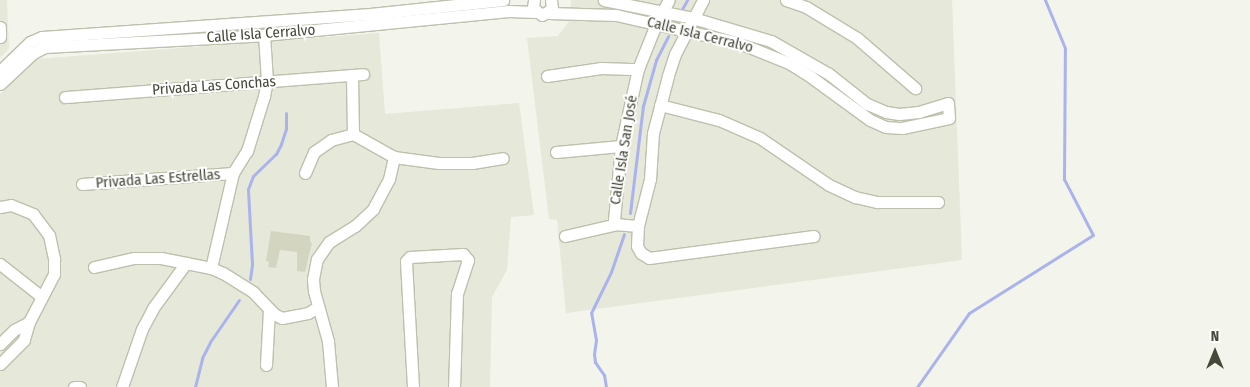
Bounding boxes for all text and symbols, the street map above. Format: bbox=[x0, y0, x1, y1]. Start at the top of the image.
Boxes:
street label: Calle Isla Cerralvo bbox=[645, 13, 755, 57]
street label: Calle Isla Cerralvo bbox=[206, 21, 316, 47]
street label: Privada Las Conchas bbox=[151, 73, 277, 99]
street label: Calle Isla San José bbox=[606, 94, 642, 206]
street label: Privada Las Estrellas bbox=[95, 166, 221, 192]
north arrow bbox=[1190, 327, 1240, 377]
text: N bbox=[1211, 328, 1219, 345]

